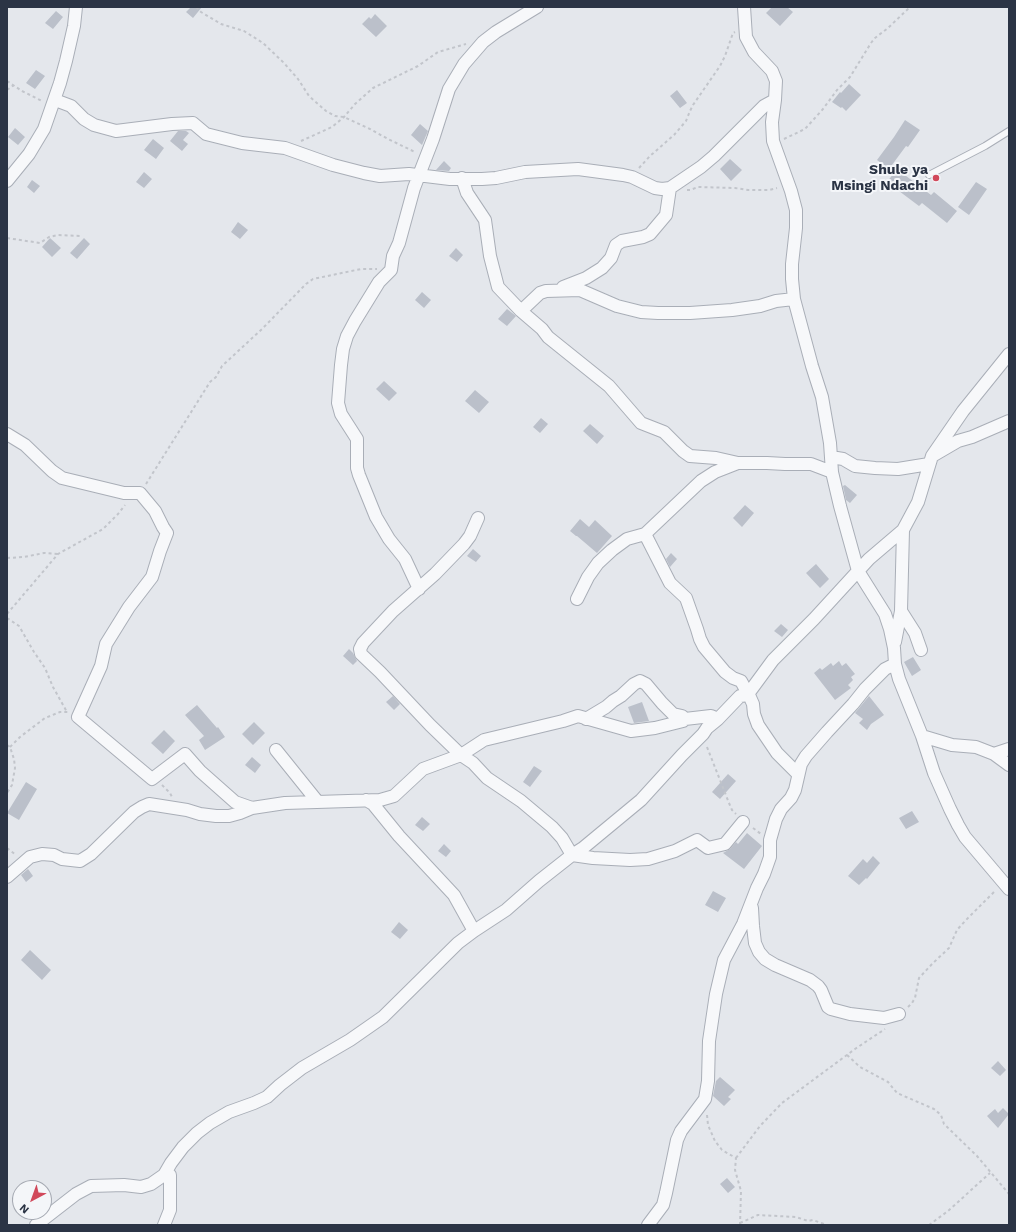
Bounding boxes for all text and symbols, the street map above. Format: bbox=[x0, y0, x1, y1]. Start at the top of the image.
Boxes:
place label: Shule ya Msingi Ndachi bbox=[831, 162, 928, 194]
marker: Shule ya Msingi Ndachi bbox=[931, 173, 941, 183]
north arrow bbox=[12, 1180, 52, 1220]
text: N bbox=[17, 1201, 32, 1216]

